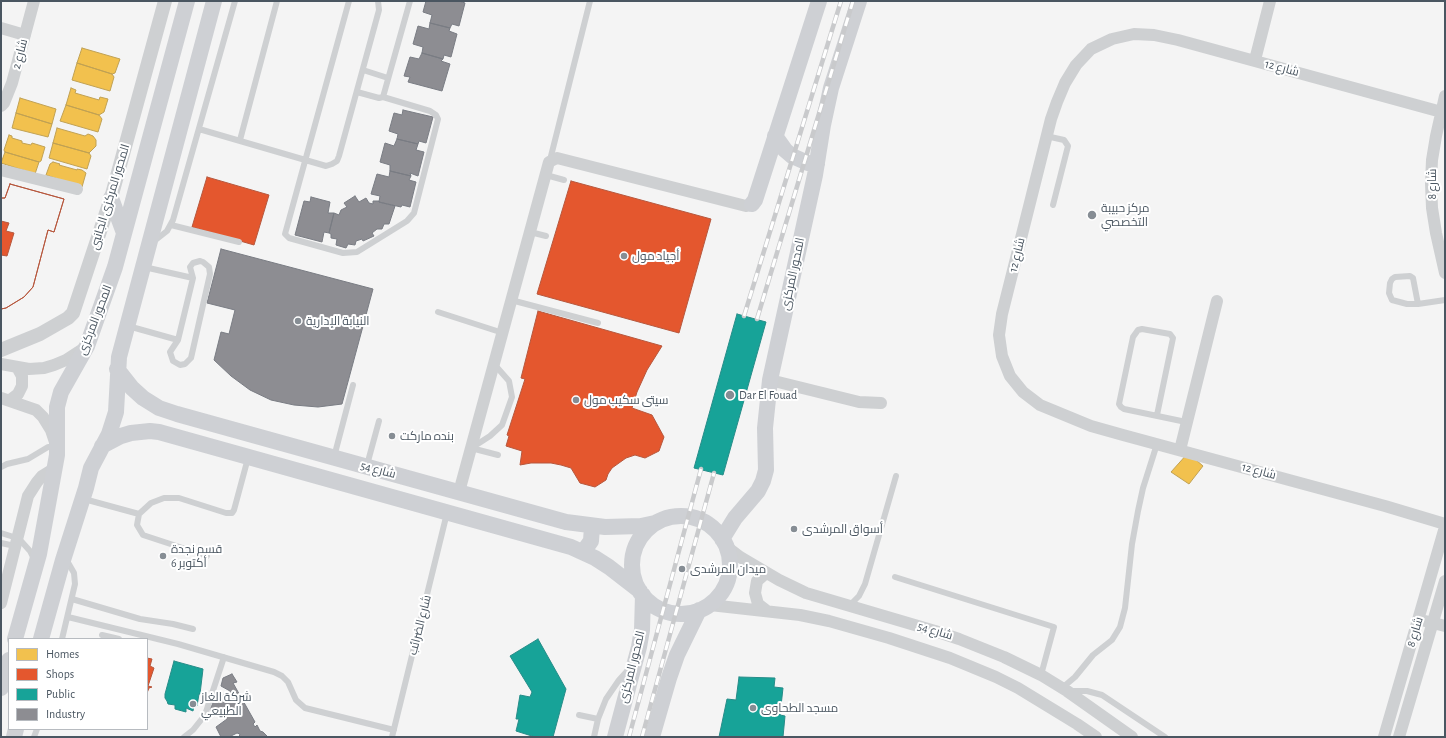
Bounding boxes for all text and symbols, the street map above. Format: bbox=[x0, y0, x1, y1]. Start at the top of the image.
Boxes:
street label: شارع 2 bbox=[9, 37, 31, 71]
street label: شارع 12 bbox=[1263, 57, 1301, 79]
street label: المحور المركزى الجانبى bbox=[87, 142, 133, 252]
street label: شارع 8 bbox=[1425, 169, 1439, 199]
place label: مركز حبيبة التخصصي bbox=[1101, 201, 1150, 229]
marker: مركز حبيبة التخصصي bbox=[1086, 209, 1098, 221]
street label: المحور المركزى bbox=[778, 236, 808, 312]
street label: شارع 12 bbox=[1006, 236, 1028, 274]
place label: أجياد مول bbox=[632, 249, 679, 263]
marker: أجياد مول bbox=[619, 251, 629, 261]
street label: المحور المركزى bbox=[75, 283, 115, 357]
place label: النيابة الإدارية bbox=[306, 314, 369, 328]
marker: النيابة الإدارية bbox=[293, 316, 303, 326]
place label: Dar El Fouad bbox=[739, 388, 797, 402]
marker: Dar El Fouad bbox=[724, 389, 736, 401]
place label: سيتى سكيب مول bbox=[584, 393, 669, 407]
marker: سيتى سكيب مول bbox=[571, 395, 581, 405]
place label: بنده ماركت bbox=[400, 429, 454, 443]
marker: بنده ماركت bbox=[387, 431, 397, 441]
street label: شارع 54 bbox=[359, 458, 397, 482]
street label: شارع 12 bbox=[1240, 460, 1278, 482]
place label: أسواق المرشدى bbox=[802, 522, 883, 536]
marker: أسواق المرشدى bbox=[789, 524, 799, 534]
place label: قسم نجدة 6 أكتوبر bbox=[171, 542, 222, 570]
marker: قسم نجدة 6 أكتوبر bbox=[158, 551, 168, 561]
place label: ميدان المرشدى bbox=[690, 562, 766, 576]
marker: ميدان المرشدى bbox=[677, 564, 687, 574]
street label: شارع الضرائب bbox=[406, 593, 434, 657]
street label: شارع 8 bbox=[1404, 615, 1426, 649]
street label: شارع 54 bbox=[916, 619, 954, 643]
street label: المحور المركزى bbox=[616, 629, 648, 705]
legend bbox=[8, 638, 148, 730]
text: Homes bbox=[46, 648, 79, 660]
text: Shops bbox=[46, 668, 74, 680]
text: Public bbox=[46, 688, 75, 700]
place label: شركة الغاز الطبيعي bbox=[201, 690, 252, 718]
marker: شركة الغاز الطبيعي bbox=[188, 699, 198, 709]
place label: مسجد الطحاوى bbox=[761, 701, 838, 715]
marker: مسجد الطحاوى bbox=[748, 703, 758, 713]
text: Industry bbox=[46, 708, 85, 720]

